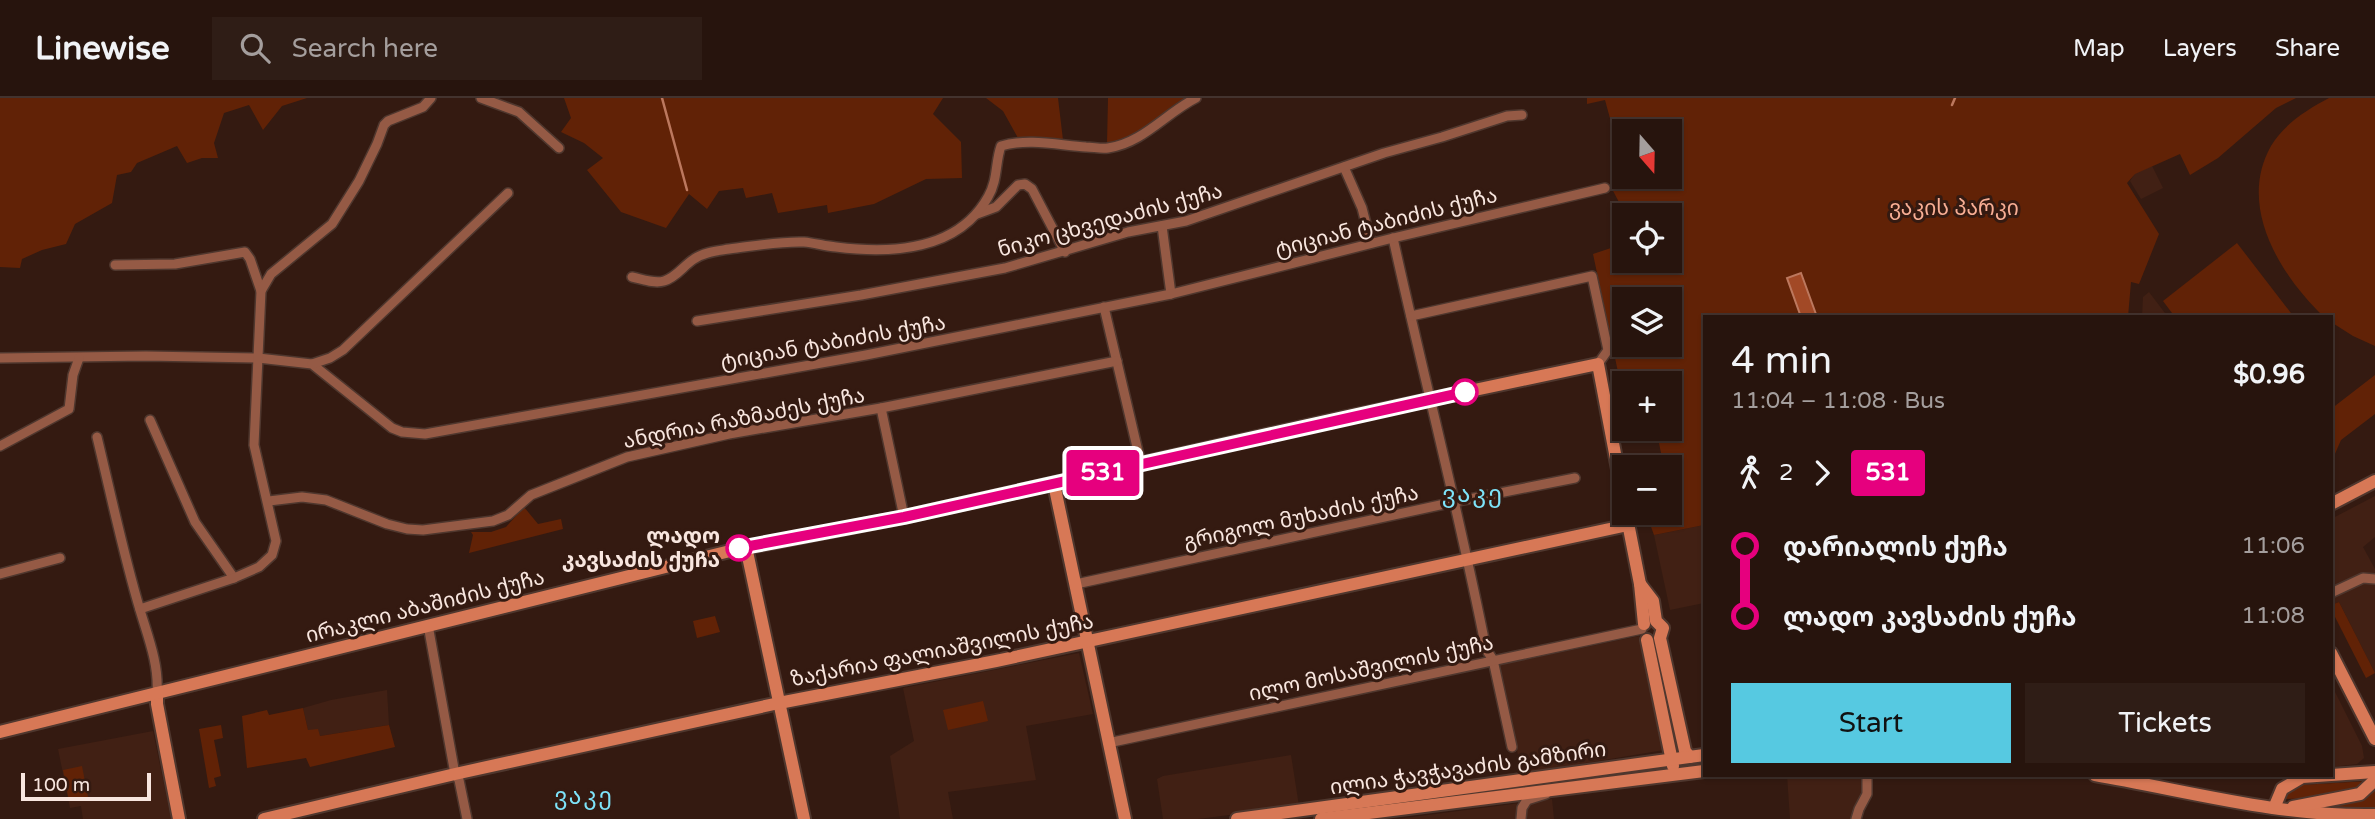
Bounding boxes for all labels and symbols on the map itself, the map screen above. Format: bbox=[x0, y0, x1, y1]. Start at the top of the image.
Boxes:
north arrow bbox=[1612, 119, 1682, 189]
street label: ნიკო ცხვედაძის ქუჩა bbox=[995, 178, 1225, 263]
street label: ტიციან ტაბიძის ქუჩა bbox=[1272, 183, 1500, 262]
park label: ვაკის პარკი bbox=[1889, 196, 2019, 221]
street label: ტიციან ტაბიძის ქუჩა bbox=[719, 310, 948, 375]
unlabelled marker bbox=[1452, 379, 1478, 405]
street label: ანდრია რაზმაძეს ქუჩა bbox=[621, 383, 867, 454]
line badge: 531 bbox=[1063, 450, 1143, 496]
street label: გრიგოლ მუხაძის ქუჩა bbox=[1181, 480, 1421, 555]
district label: ვაკე bbox=[1442, 480, 1504, 509]
place label: ლადო კავსაძის ქუჩა bbox=[562, 524, 720, 573]
marker: ლადო კავსაძის ქუჩა bbox=[726, 535, 752, 561]
street label: ირაკლი აბაშიძის ქუჩა bbox=[303, 565, 547, 648]
street label: ზაქარია ფალიაშვილის ქუჩა bbox=[789, 609, 1096, 692]
street label: ილო მოსაშვილის ქუჩა bbox=[1246, 630, 1496, 707]
street label: ილია ჭავჭავაძის გამზირი bbox=[1328, 737, 1608, 800]
scale bar bbox=[21, 770, 150, 802]
district label: ვაკე bbox=[554, 783, 614, 811]

